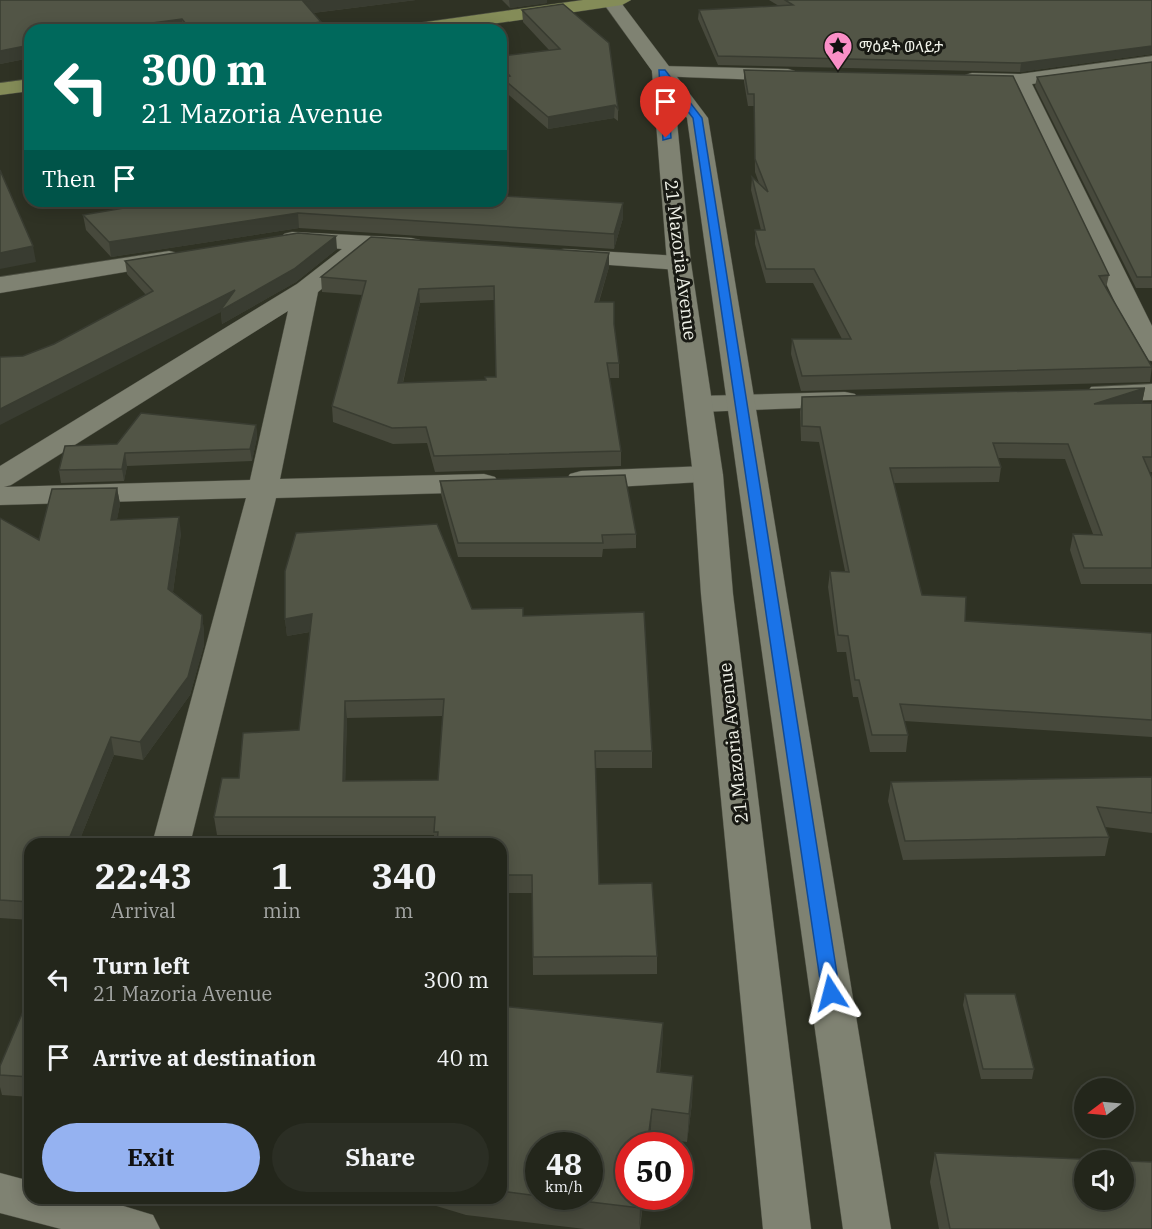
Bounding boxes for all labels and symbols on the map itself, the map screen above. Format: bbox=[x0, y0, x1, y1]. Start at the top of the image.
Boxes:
place icon: ማዕዶት ወላይታ bbox=[822, 30, 854, 72]
place label: ማዕዶት ወላይታ bbox=[859, 37, 944, 56]
pin bbox=[640, 76, 691, 138]
street label: 21 Mazoria Avenue bbox=[660, 179, 702, 341]
street label: 21 Mazoria Avenue bbox=[713, 662, 753, 824]
position arrow bbox=[799, 961, 863, 1025]
north arrow bbox=[1074, 1078, 1134, 1138]
speed limit sign: 50 bbox=[615, 1132, 693, 1210]

